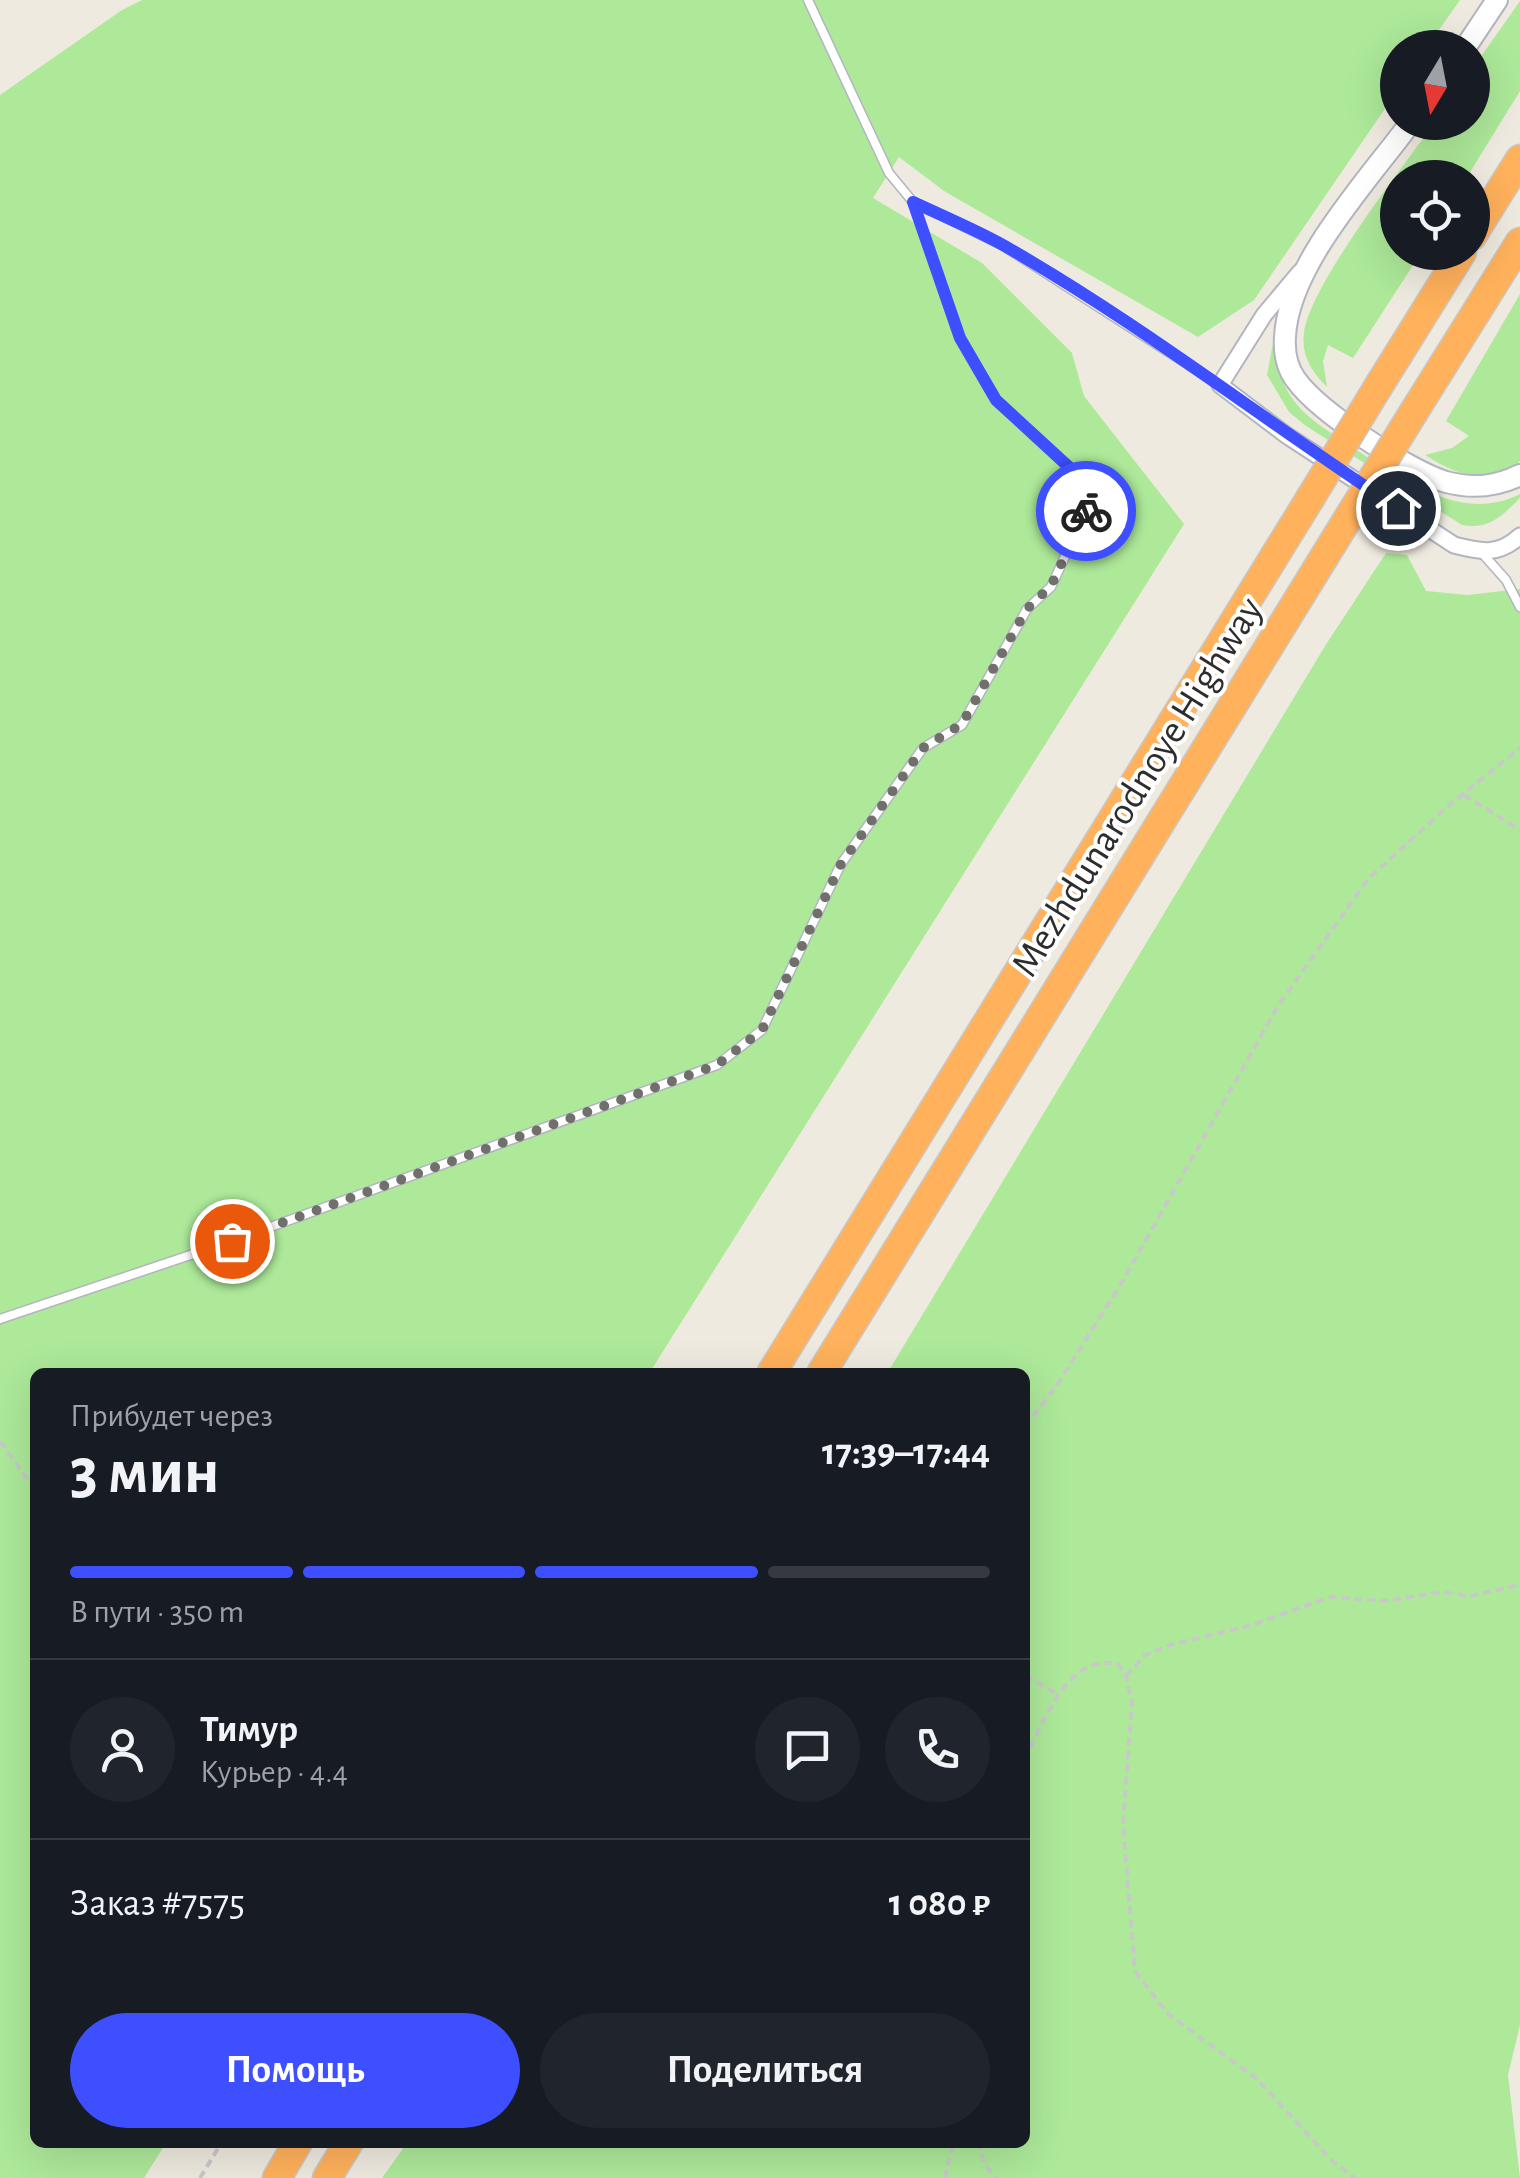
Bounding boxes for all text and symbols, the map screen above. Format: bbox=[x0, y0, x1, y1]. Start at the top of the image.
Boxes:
north arrow bbox=[1380, 30, 1490, 140]
map controls bbox=[1380, 30, 1490, 270]
button: locate bbox=[1380, 160, 1490, 270]
courier bbox=[1036, 461, 1136, 561]
pin bbox=[1356, 466, 1441, 551]
icon: home bbox=[1371, 481, 1426, 536]
icon: bike bbox=[1059, 484, 1114, 539]
street label: Mezhdunarodnoye Highway bbox=[1005, 591, 1271, 984]
pin bbox=[190, 1199, 275, 1284]
icon: bag bbox=[205, 1214, 260, 1269]
text: Прибудет через bbox=[70, 1400, 273, 1432]
text: 17:39–17:44 bbox=[822, 1434, 990, 1472]
text: 3 мин bbox=[70, 1440, 220, 1505]
text: В пути · 350 m bbox=[70, 1596, 244, 1628]
button: person bbox=[70, 1697, 175, 1802]
button: chat bbox=[755, 1697, 860, 1802]
button: phone bbox=[885, 1697, 990, 1802]
text: Тимур bbox=[200, 1711, 298, 1749]
text: Курьер · 4.4 bbox=[200, 1756, 348, 1788]
text: Заказ #7575 bbox=[70, 1885, 245, 1923]
text: 1 080 ₽ bbox=[889, 1885, 990, 1923]
button: Помощь bbox=[70, 2013, 520, 2128]
button: Поделиться bbox=[540, 2013, 990, 2128]

